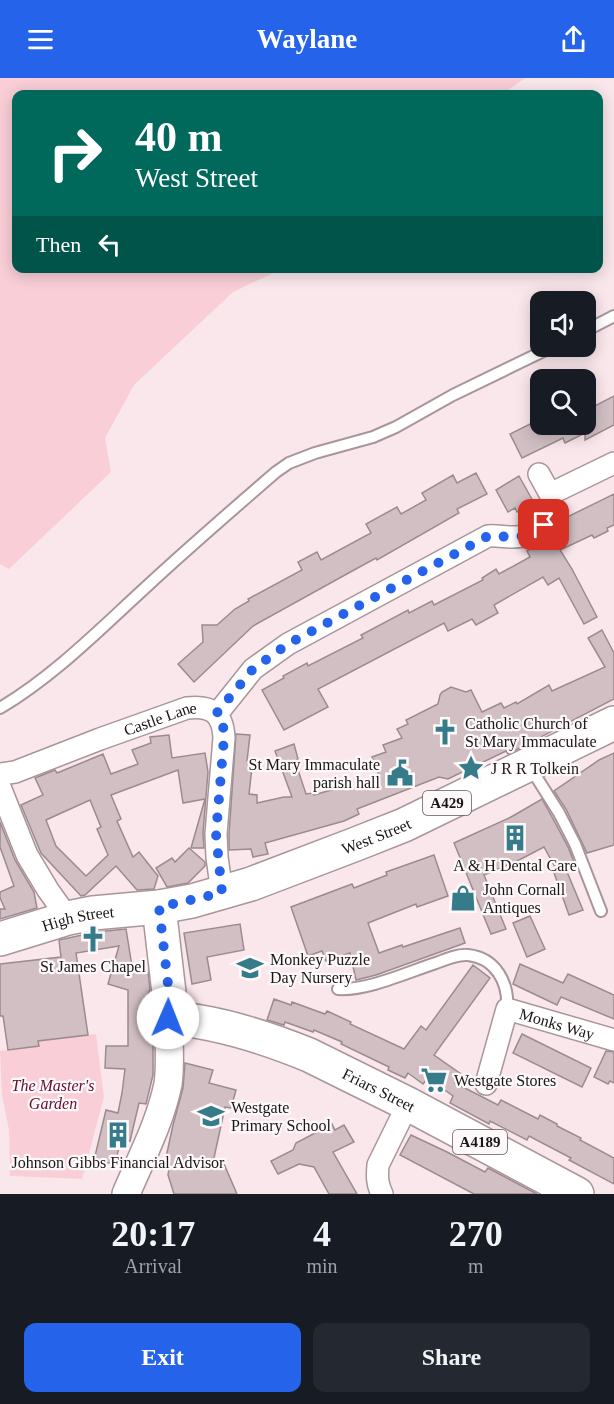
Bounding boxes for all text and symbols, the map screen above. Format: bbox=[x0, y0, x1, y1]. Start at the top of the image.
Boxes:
icon: menu bbox=[24, 23, 57, 56]
icon: share bbox=[557, 23, 590, 56]
text: Waylane bbox=[257, 24, 357, 54]
icon: right bbox=[36, 114, 114, 192]
text: 40 m bbox=[135, 114, 223, 160]
text: West Street bbox=[135, 163, 258, 193]
icon: left bbox=[93, 228, 126, 261]
text: Then bbox=[36, 232, 81, 257]
map controls bbox=[530, 291, 596, 435]
button: sound bbox=[530, 291, 596, 357]
button: search bbox=[530, 369, 596, 435]
pin bbox=[518, 499, 569, 550]
icon: arrive bbox=[527, 508, 560, 541]
street label: Castle Lane bbox=[121, 699, 197, 738]
place label: Catholic Church of St Mary Immaculate bbox=[465, 715, 597, 751]
church icon: Catholic Church of St Mary Immaculate bbox=[430, 717, 460, 747]
place icon: J R R Tolkein bbox=[456, 753, 486, 783]
place label: St Mary Immaculate parish hall bbox=[248, 756, 381, 792]
public building icon: St Mary Immaculate parish hall bbox=[385, 758, 415, 788]
place label: J R R Tolkein bbox=[491, 760, 579, 777]
road number: A429 bbox=[423, 791, 471, 815]
street label: West Street bbox=[339, 814, 414, 857]
building icon: A & H Dental Care bbox=[500, 823, 530, 853]
place label: A & H Dental Care bbox=[453, 857, 577, 874]
place label: John Cornall Antiques bbox=[483, 881, 566, 917]
shop icon: John Cornall Antiques bbox=[448, 883, 478, 913]
street label: High Street bbox=[40, 903, 115, 934]
church icon: St James Chapel bbox=[78, 924, 108, 954]
place label: Monkey Puzzle Day Nursery bbox=[270, 951, 370, 987]
school or university icon: Monkey Puzzle Day Nursery bbox=[235, 953, 265, 983]
place label: St James Chapel bbox=[40, 958, 146, 976]
position arrow bbox=[136, 986, 200, 1050]
street label: Monks Way bbox=[518, 1005, 596, 1043]
street label: Friars Street bbox=[340, 1065, 419, 1115]
supermarket icon: Westgate Stores bbox=[419, 1065, 449, 1095]
place label: Westgate Stores bbox=[454, 1072, 556, 1090]
park label: The Master's Garden bbox=[12, 1077, 94, 1112]
place label: Westgate Primary School bbox=[231, 1099, 332, 1135]
school or university icon: Westgate Primary School bbox=[196, 1101, 226, 1131]
building icon: Johnson Gibbs Financial Advisor bbox=[103, 1120, 133, 1150]
road number: A4189 bbox=[453, 1130, 507, 1154]
place label: Johnson Gibbs Financial Advisor bbox=[12, 1154, 225, 1171]
text: 20:17 bbox=[111, 1214, 195, 1254]
text: 4 bbox=[313, 1214, 331, 1254]
text: 270 bbox=[449, 1214, 503, 1254]
text: Arrival bbox=[124, 1255, 182, 1277]
text: min bbox=[306, 1255, 338, 1277]
text: m bbox=[468, 1255, 484, 1277]
button: Exit bbox=[24, 1323, 301, 1392]
button: Share bbox=[313, 1323, 590, 1392]

